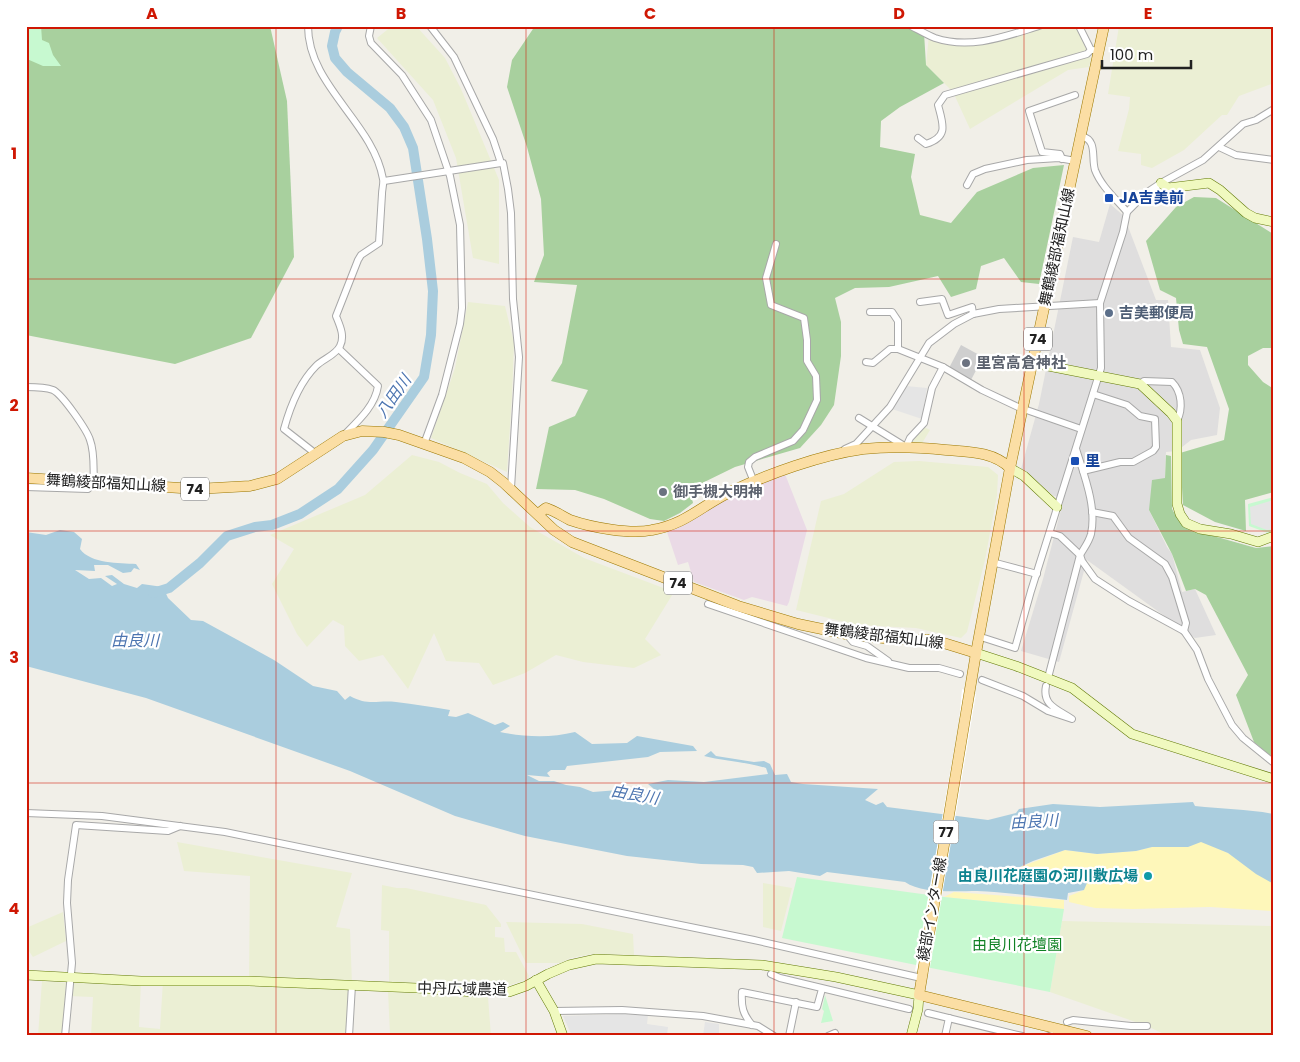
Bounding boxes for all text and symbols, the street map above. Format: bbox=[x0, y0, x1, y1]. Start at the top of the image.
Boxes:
text: A bbox=[146, 2, 158, 25]
text: B bbox=[396, 2, 406, 25]
text: C bbox=[644, 2, 656, 25]
text: D bbox=[893, 2, 905, 25]
text: E bbox=[1144, 2, 1152, 25]
scale bar bbox=[1102, 38, 1191, 70]
text: 100 m bbox=[1110, 44, 1153, 65]
text: 1 bbox=[11, 142, 17, 165]
street label: 舞鶴綾部福知山線 bbox=[1034, 186, 1079, 308]
place label: JA吉美前 bbox=[1119, 187, 1184, 208]
marker: JA吉美前 bbox=[1103, 192, 1115, 204]
place label: 吉美郵便局 bbox=[1119, 302, 1194, 323]
marker: 吉美郵便局 bbox=[1103, 307, 1115, 319]
road number: 74 bbox=[1024, 328, 1052, 350]
place label: 里宮高倉神社 bbox=[976, 352, 1066, 373]
marker: 里宮高倉神社 bbox=[960, 357, 972, 369]
water label: 八田川 bbox=[370, 368, 418, 423]
text: 2 bbox=[9, 394, 19, 417]
place label: 里 bbox=[1085, 450, 1100, 471]
marker: 里 bbox=[1069, 455, 1081, 467]
street label: 舞鶴綾部福知山線 bbox=[46, 469, 167, 496]
road number: 74 bbox=[181, 478, 209, 500]
place label: 御手槻大明神 bbox=[673, 481, 763, 502]
marker: 御手槻大明神 bbox=[657, 486, 669, 498]
road number: 74 bbox=[664, 572, 692, 594]
street label: 舞鶴綾部福知山線 bbox=[823, 618, 945, 653]
water label: 由良川 bbox=[111, 629, 161, 652]
text: 3 bbox=[9, 646, 19, 669]
water label: 由良川 bbox=[609, 779, 663, 810]
water label: 由良川 bbox=[1009, 809, 1061, 834]
road number: 77 bbox=[934, 820, 958, 844]
street label: 綾部インター線 bbox=[912, 855, 951, 962]
place label: 由良川花庭園の河川敷広場 bbox=[958, 865, 1138, 886]
marker: 由良川花庭園の河川敷広場 bbox=[1142, 870, 1154, 882]
text: 4 bbox=[9, 897, 20, 920]
park label: 由良川花壇園 bbox=[972, 934, 1062, 955]
street label: 中丹広域農道 bbox=[417, 977, 507, 1000]

